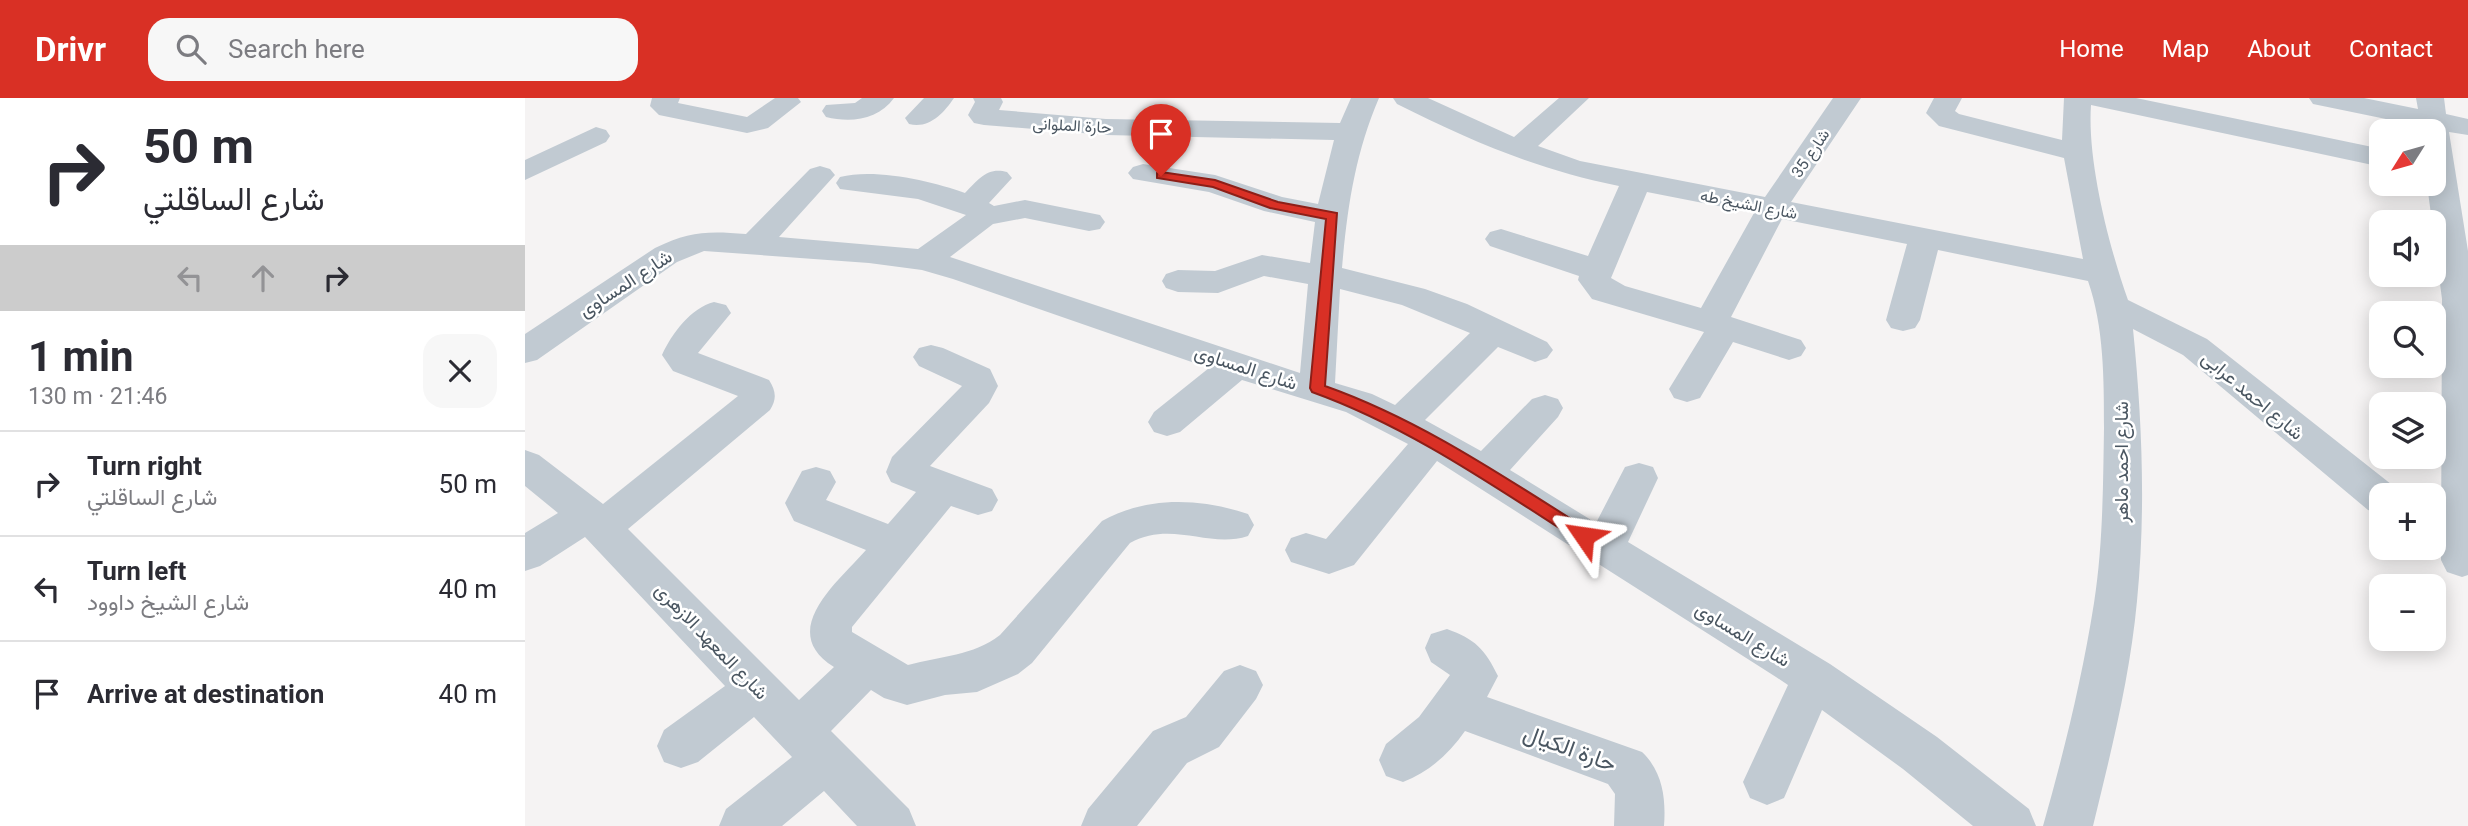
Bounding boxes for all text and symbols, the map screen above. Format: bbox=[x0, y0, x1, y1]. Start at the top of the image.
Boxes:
search box bbox=[148, 18, 638, 81]
text: Drivr bbox=[35, 30, 106, 69]
icon: search bbox=[172, 30, 210, 68]
text: Search here bbox=[228, 34, 365, 64]
text: Home bbox=[2059, 35, 2124, 63]
text: Map bbox=[2162, 35, 2209, 63]
text: About bbox=[2247, 35, 2311, 63]
text: Contact bbox=[2349, 35, 2433, 63]
pin bbox=[1131, 104, 1191, 176]
street label: حارة الملوانى bbox=[1032, 114, 1112, 138]
icon: arrive bbox=[1142, 115, 1180, 153]
text: 50 m bbox=[143, 118, 254, 175]
north arrow bbox=[2369, 119, 2447, 196]
map controls bbox=[2369, 119, 2446, 651]
icon: right bbox=[28, 126, 119, 217]
street label: شارع 35 bbox=[1787, 126, 1835, 182]
text: شارع الساقلتي bbox=[143, 180, 324, 218]
street label: شارع الشيخ طه bbox=[1698, 186, 1799, 225]
button: sound bbox=[2369, 210, 2446, 287]
street label: شارع المساوى bbox=[574, 245, 677, 323]
icon: left bbox=[171, 259, 209, 297]
icon: ahead bbox=[244, 259, 282, 297]
icon: right bbox=[317, 259, 355, 297]
button: search bbox=[2369, 301, 2446, 378]
text: 1 min bbox=[28, 332, 134, 381]
button: close bbox=[423, 334, 497, 408]
street label: شارع المساوى bbox=[1191, 340, 1300, 396]
street label: شارع احمد عرابى bbox=[2196, 346, 2308, 445]
text: 130 m · 21:46 bbox=[28, 383, 167, 410]
button: layers bbox=[2369, 392, 2446, 469]
street label: شارع احمد ماهر bbox=[2110, 401, 2134, 524]
text: Turn right bbox=[87, 451, 202, 481]
icon: right bbox=[28, 465, 66, 503]
text: 50 m bbox=[439, 469, 497, 499]
button: + bbox=[2369, 483, 2446, 560]
text: شارع الساقلتي bbox=[87, 484, 217, 511]
position arrow bbox=[1547, 499, 1621, 573]
text: Turn left bbox=[87, 556, 186, 586]
icon: left bbox=[28, 570, 66, 608]
text: 40 m bbox=[439, 574, 497, 604]
button: − bbox=[2369, 574, 2446, 651]
street label: شارع المعهد الازهرى bbox=[649, 578, 773, 705]
text: شارع الشيخ داوود bbox=[87, 589, 249, 616]
street label: شارع المساوى bbox=[1691, 597, 1794, 673]
icon: arrive bbox=[28, 675, 66, 713]
text: Arrive at destination bbox=[87, 679, 324, 709]
text: 40 m bbox=[439, 679, 497, 709]
street label: حارة الكيال bbox=[1519, 719, 1620, 779]

